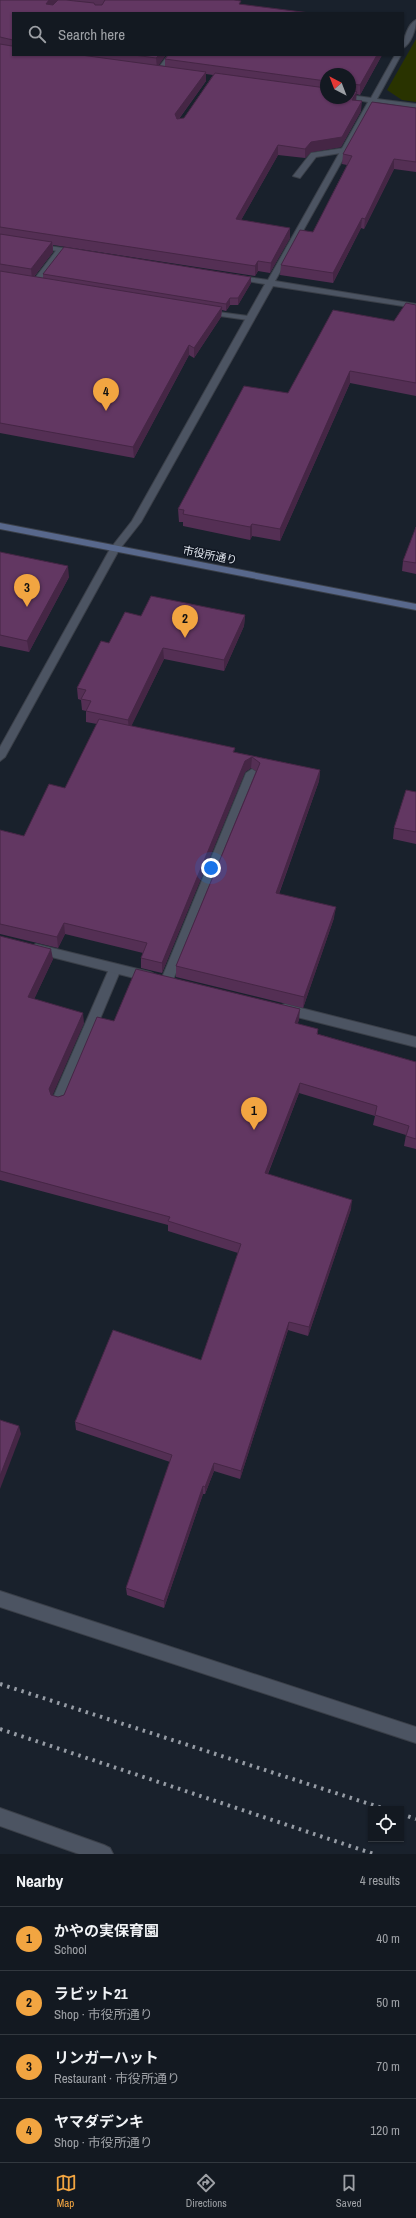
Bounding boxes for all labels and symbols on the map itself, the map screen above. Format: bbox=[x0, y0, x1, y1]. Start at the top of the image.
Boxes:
north arrow bbox=[320, 68, 356, 104]
pin: 4 bbox=[93, 378, 119, 411]
street label: 市役所通り bbox=[182, 543, 238, 567]
pin: 3 bbox=[14, 574, 40, 607]
pin: 2 bbox=[172, 605, 198, 638]
your location bbox=[201, 858, 221, 878]
pin: 1 bbox=[241, 1097, 267, 1130]

